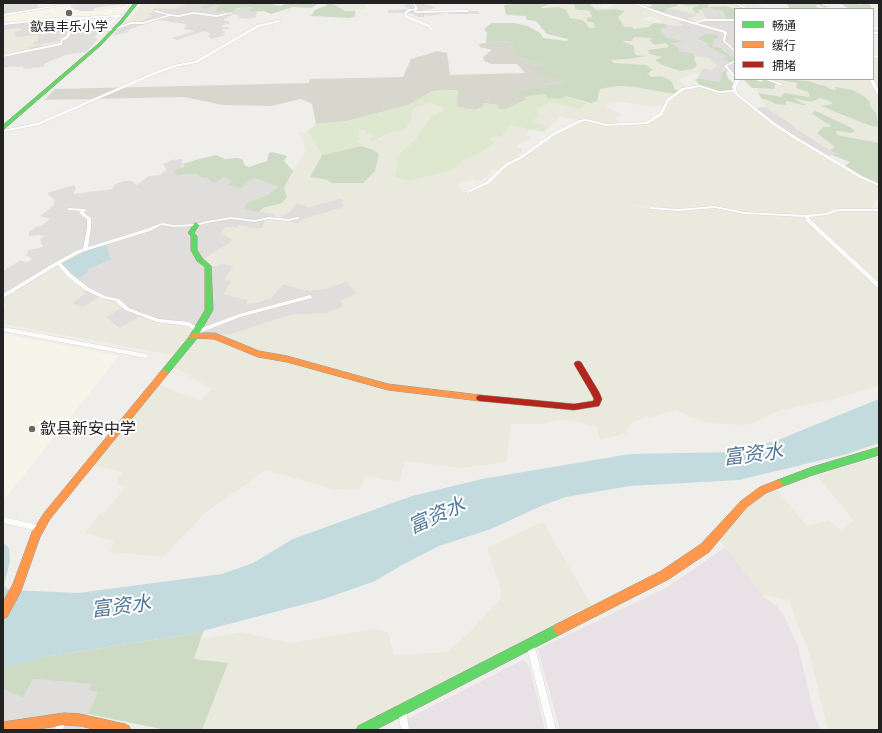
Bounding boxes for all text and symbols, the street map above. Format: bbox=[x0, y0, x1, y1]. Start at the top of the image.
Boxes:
marker: 歙县丰乐小学 bbox=[64, 8, 74, 18]
legend bbox=[734, 8, 874, 80]
place label: 歙县丰乐小学 bbox=[30, 19, 108, 35]
text: 畅通 bbox=[772, 20, 796, 32]
text: 缓行 bbox=[772, 40, 796, 52]
text: 拥堵 bbox=[772, 60, 796, 72]
place label: 歙县新安中学 bbox=[40, 419, 136, 439]
marker: 歙县新安中学 bbox=[27, 424, 37, 434]
water label: 富资水 bbox=[722, 439, 784, 471]
water label: 富资水 bbox=[405, 493, 469, 539]
water label: 富资水 bbox=[90, 591, 152, 623]

